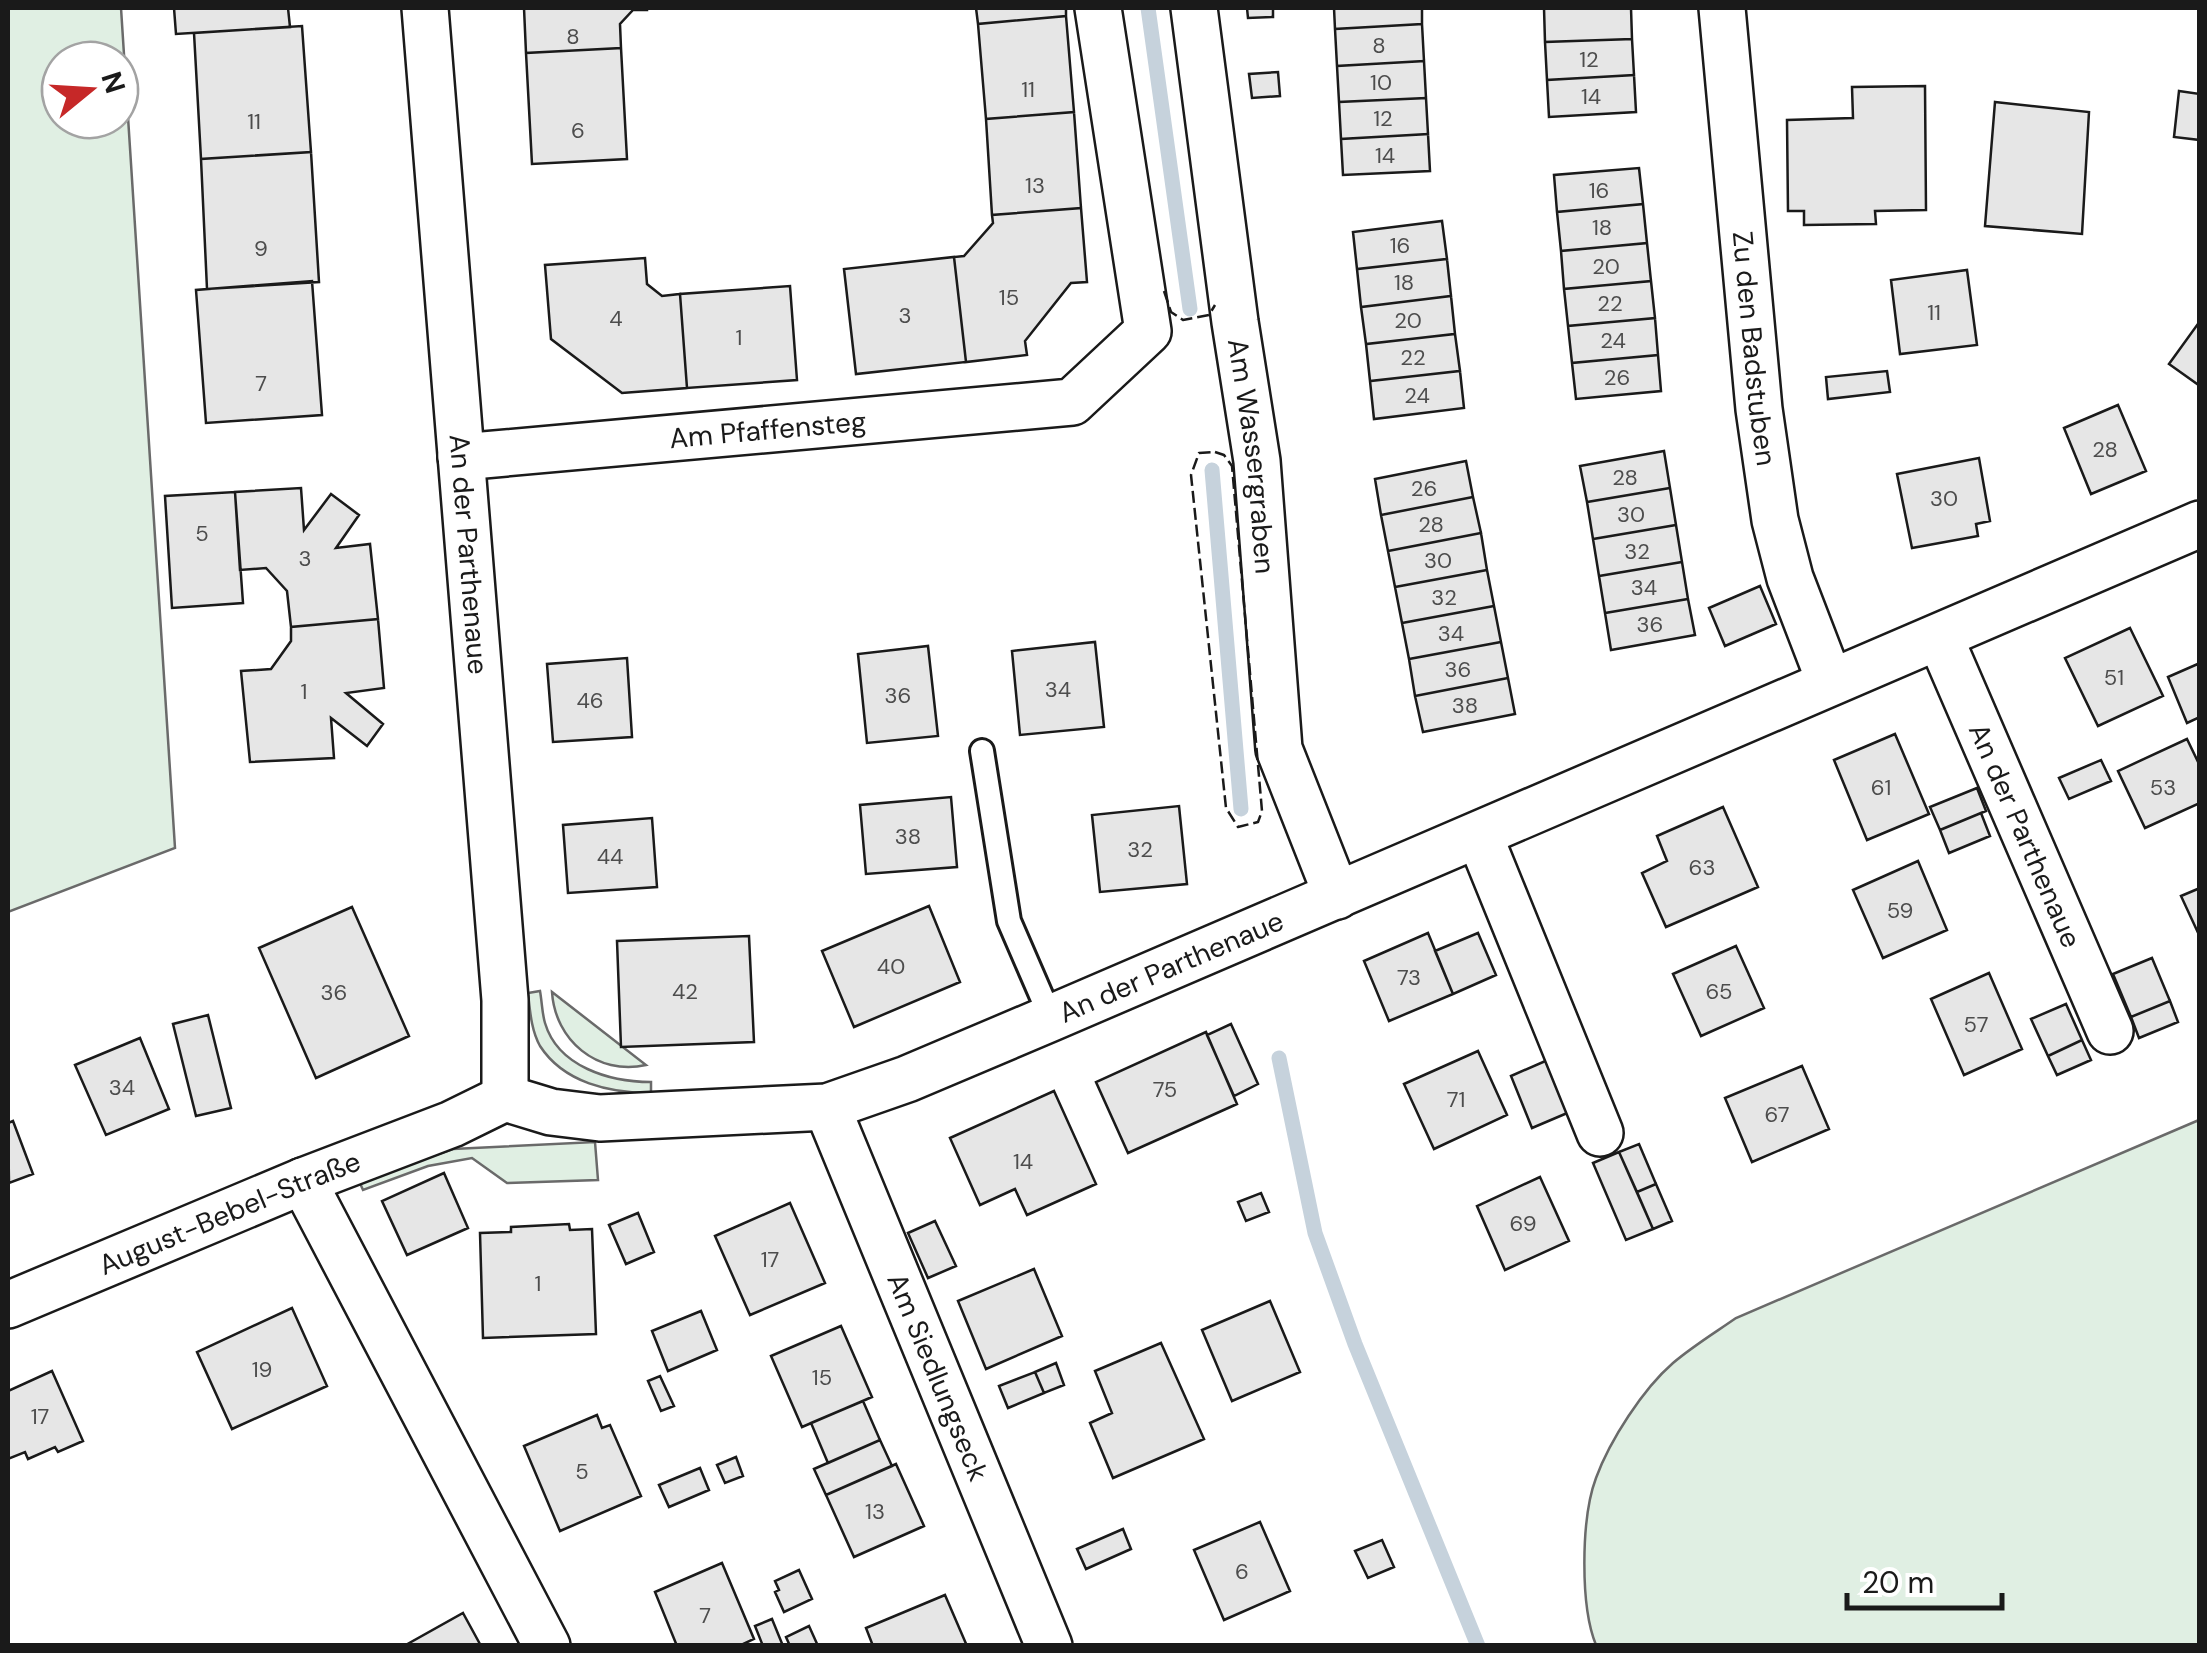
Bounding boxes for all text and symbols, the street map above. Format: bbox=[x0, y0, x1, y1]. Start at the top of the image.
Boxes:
house number: 8 bbox=[566, 22, 580, 51]
house number: 8 bbox=[1372, 31, 1386, 60]
north arrow bbox=[40, 40, 140, 140]
house number: 12 bbox=[1579, 45, 1599, 74]
text: N bbox=[93, 67, 134, 98]
house number: 10 bbox=[1370, 68, 1392, 97]
house number: 11 bbox=[1021, 75, 1035, 104]
house number: 14 bbox=[1581, 82, 1601, 111]
house number: 12 bbox=[1373, 104, 1393, 133]
house number: 11 bbox=[247, 107, 261, 136]
house number: 6 bbox=[571, 116, 585, 145]
house number: 14 bbox=[1375, 141, 1395, 170]
house number: 13 bbox=[1025, 171, 1045, 200]
house number: 16 bbox=[1589, 176, 1609, 205]
house number: 18 bbox=[1592, 213, 1612, 242]
street label: Zu den Badstuben bbox=[1724, 230, 1785, 468]
house number: 16 bbox=[1390, 231, 1410, 260]
house number: 9 bbox=[254, 234, 268, 263]
house number: 20 bbox=[1592, 252, 1620, 281]
house number: 18 bbox=[1394, 268, 1414, 297]
house number: 15 bbox=[999, 283, 1019, 312]
house number: 22 bbox=[1597, 289, 1623, 318]
house number: 11 bbox=[1927, 298, 1941, 327]
house number: 3 bbox=[898, 301, 912, 330]
house number: 4 bbox=[609, 304, 623, 333]
house number: 20 bbox=[1394, 306, 1422, 335]
house number: 1 bbox=[736, 323, 742, 352]
house number: 24 bbox=[1600, 326, 1626, 355]
street label: Am Wassergraben bbox=[1219, 336, 1284, 575]
house number: 22 bbox=[1400, 343, 1426, 372]
house number: 26 bbox=[1604, 363, 1630, 392]
house number: 7 bbox=[255, 369, 267, 398]
house number: 24 bbox=[1404, 381, 1430, 410]
street label: Am Pfaffensteg bbox=[668, 402, 868, 457]
street label: An der Parthenaue bbox=[441, 433, 497, 676]
house number: 28 bbox=[2092, 435, 2118, 464]
house number: 28 bbox=[1612, 463, 1638, 492]
house number: 26 bbox=[1411, 474, 1437, 503]
house number: 30 bbox=[1930, 484, 1958, 513]
house number: 30 bbox=[1617, 500, 1645, 529]
house number: 28 bbox=[1418, 510, 1444, 539]
house number: 5 bbox=[195, 519, 209, 548]
house number: 32 bbox=[1624, 537, 1650, 566]
house number: 3 bbox=[298, 544, 312, 573]
house number: 30 bbox=[1424, 546, 1452, 575]
house number: 34 bbox=[1631, 573, 1657, 602]
house number: 32 bbox=[1431, 583, 1457, 612]
house number: 36 bbox=[1637, 610, 1663, 639]
house number: 34 bbox=[1438, 619, 1464, 648]
house number: 36 bbox=[1445, 655, 1471, 684]
house number: 51 bbox=[2104, 663, 2124, 692]
house number: 34 bbox=[1045, 675, 1071, 704]
house number: 1 bbox=[301, 677, 307, 706]
house number: 36 bbox=[885, 681, 911, 710]
house number: 46 bbox=[576, 686, 604, 715]
house number: 38 bbox=[1452, 691, 1478, 720]
street label: An der Parthenaue bbox=[1961, 717, 2090, 953]
house number: 61 bbox=[1871, 773, 1891, 802]
house number: 53 bbox=[2150, 773, 2176, 802]
house number: 38 bbox=[895, 822, 921, 851]
house number: 32 bbox=[1127, 835, 1153, 864]
house number: 44 bbox=[597, 842, 623, 871]
house number: 63 bbox=[1689, 853, 1715, 882]
house number: 59 bbox=[1887, 896, 1913, 925]
street label: An der Parthenaue bbox=[1053, 902, 1289, 1031]
house number: 40 bbox=[877, 952, 905, 981]
house number: 73 bbox=[1397, 963, 1421, 992]
house number: 42 bbox=[672, 977, 698, 1006]
house number: 65 bbox=[1706, 977, 1732, 1006]
house number: 36 bbox=[321, 978, 347, 1007]
house number: 57 bbox=[1964, 1010, 1988, 1039]
house number: 34 bbox=[109, 1073, 135, 1102]
house number: 75 bbox=[1153, 1075, 1177, 1104]
house number: 71 bbox=[1447, 1085, 1465, 1114]
house number: 67 bbox=[1765, 1100, 1790, 1129]
street label: August-Bebel-Straße bbox=[93, 1142, 366, 1283]
house number: 14 bbox=[1013, 1147, 1033, 1176]
house number: 69 bbox=[1509, 1209, 1537, 1238]
house number: 17 bbox=[761, 1245, 779, 1274]
street label: Am Siedlungseck bbox=[879, 1268, 998, 1486]
house number: 1 bbox=[535, 1269, 541, 1298]
house number: 19 bbox=[252, 1355, 272, 1384]
house number: 15 bbox=[812, 1363, 832, 1392]
house number: 17 bbox=[31, 1402, 49, 1431]
house number: 5 bbox=[575, 1457, 589, 1486]
house number: 13 bbox=[865, 1497, 885, 1526]
scale bar bbox=[1847, 1548, 2002, 1610]
house number: 6 bbox=[1235, 1557, 1249, 1586]
text: 20 m bbox=[1862, 1563, 1934, 1602]
house number: 7 bbox=[699, 1601, 711, 1630]

